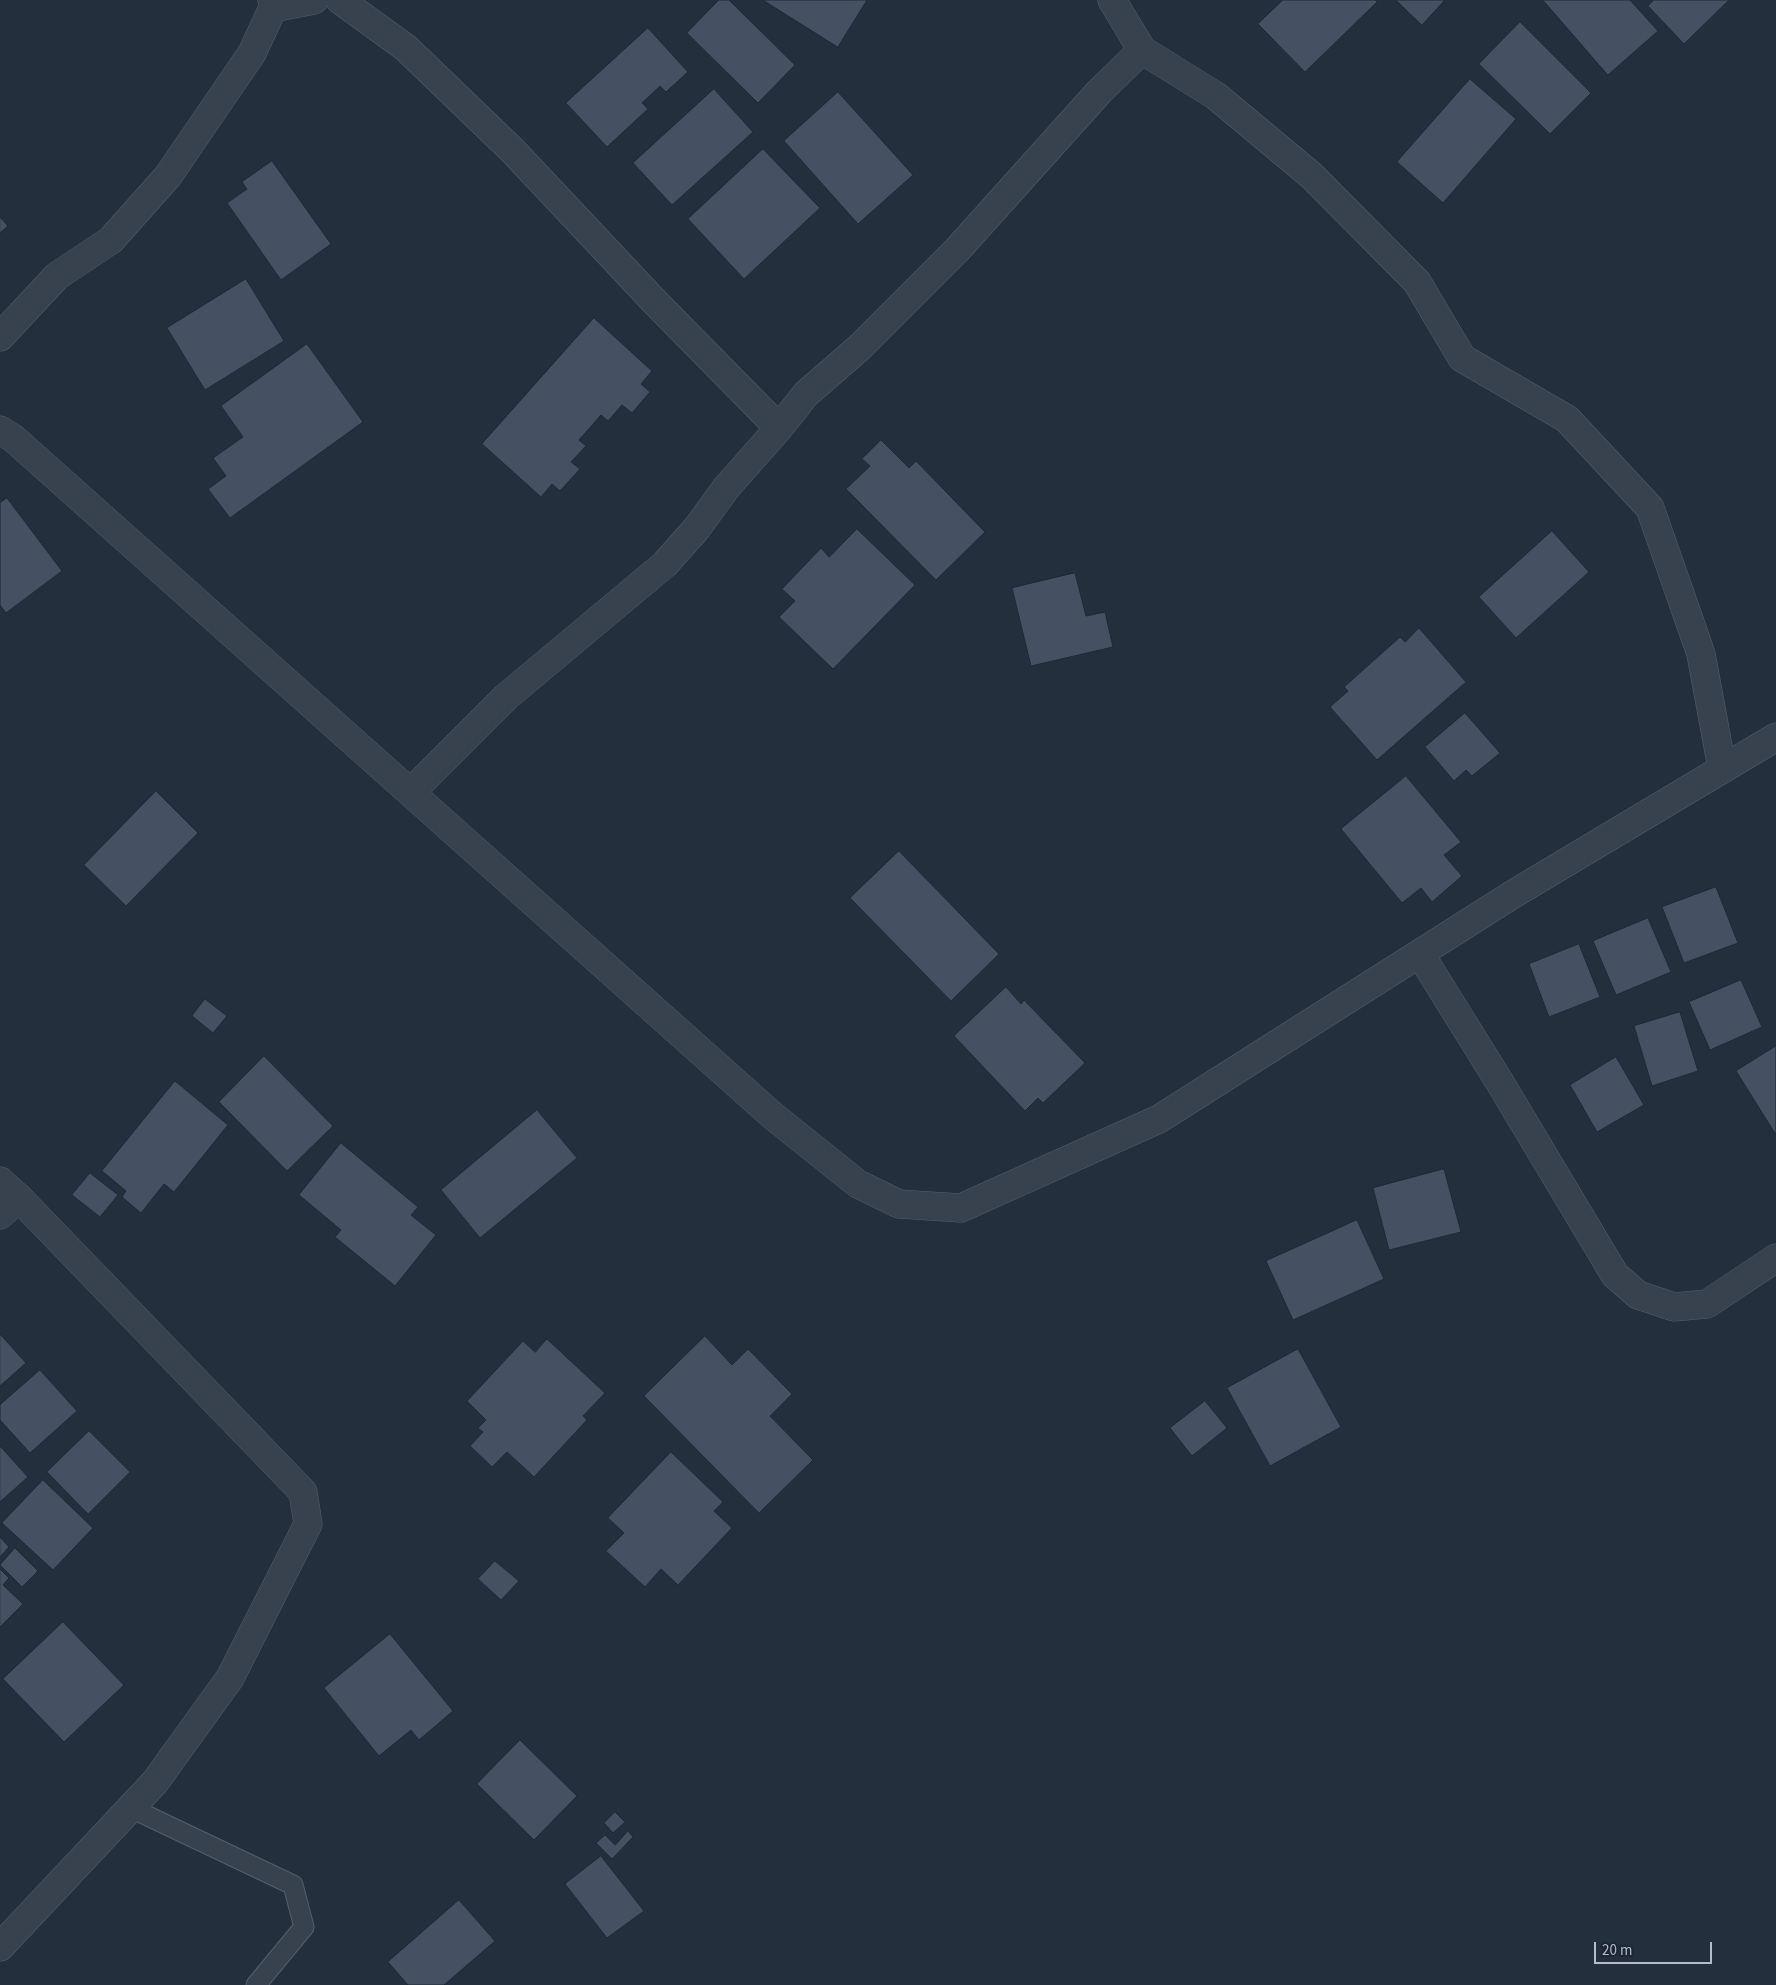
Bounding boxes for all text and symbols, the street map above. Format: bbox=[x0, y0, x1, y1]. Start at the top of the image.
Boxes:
scale bar bbox=[1596, 1932, 1714, 1964]
text: 20 m bbox=[1602, 1940, 1632, 1961]

